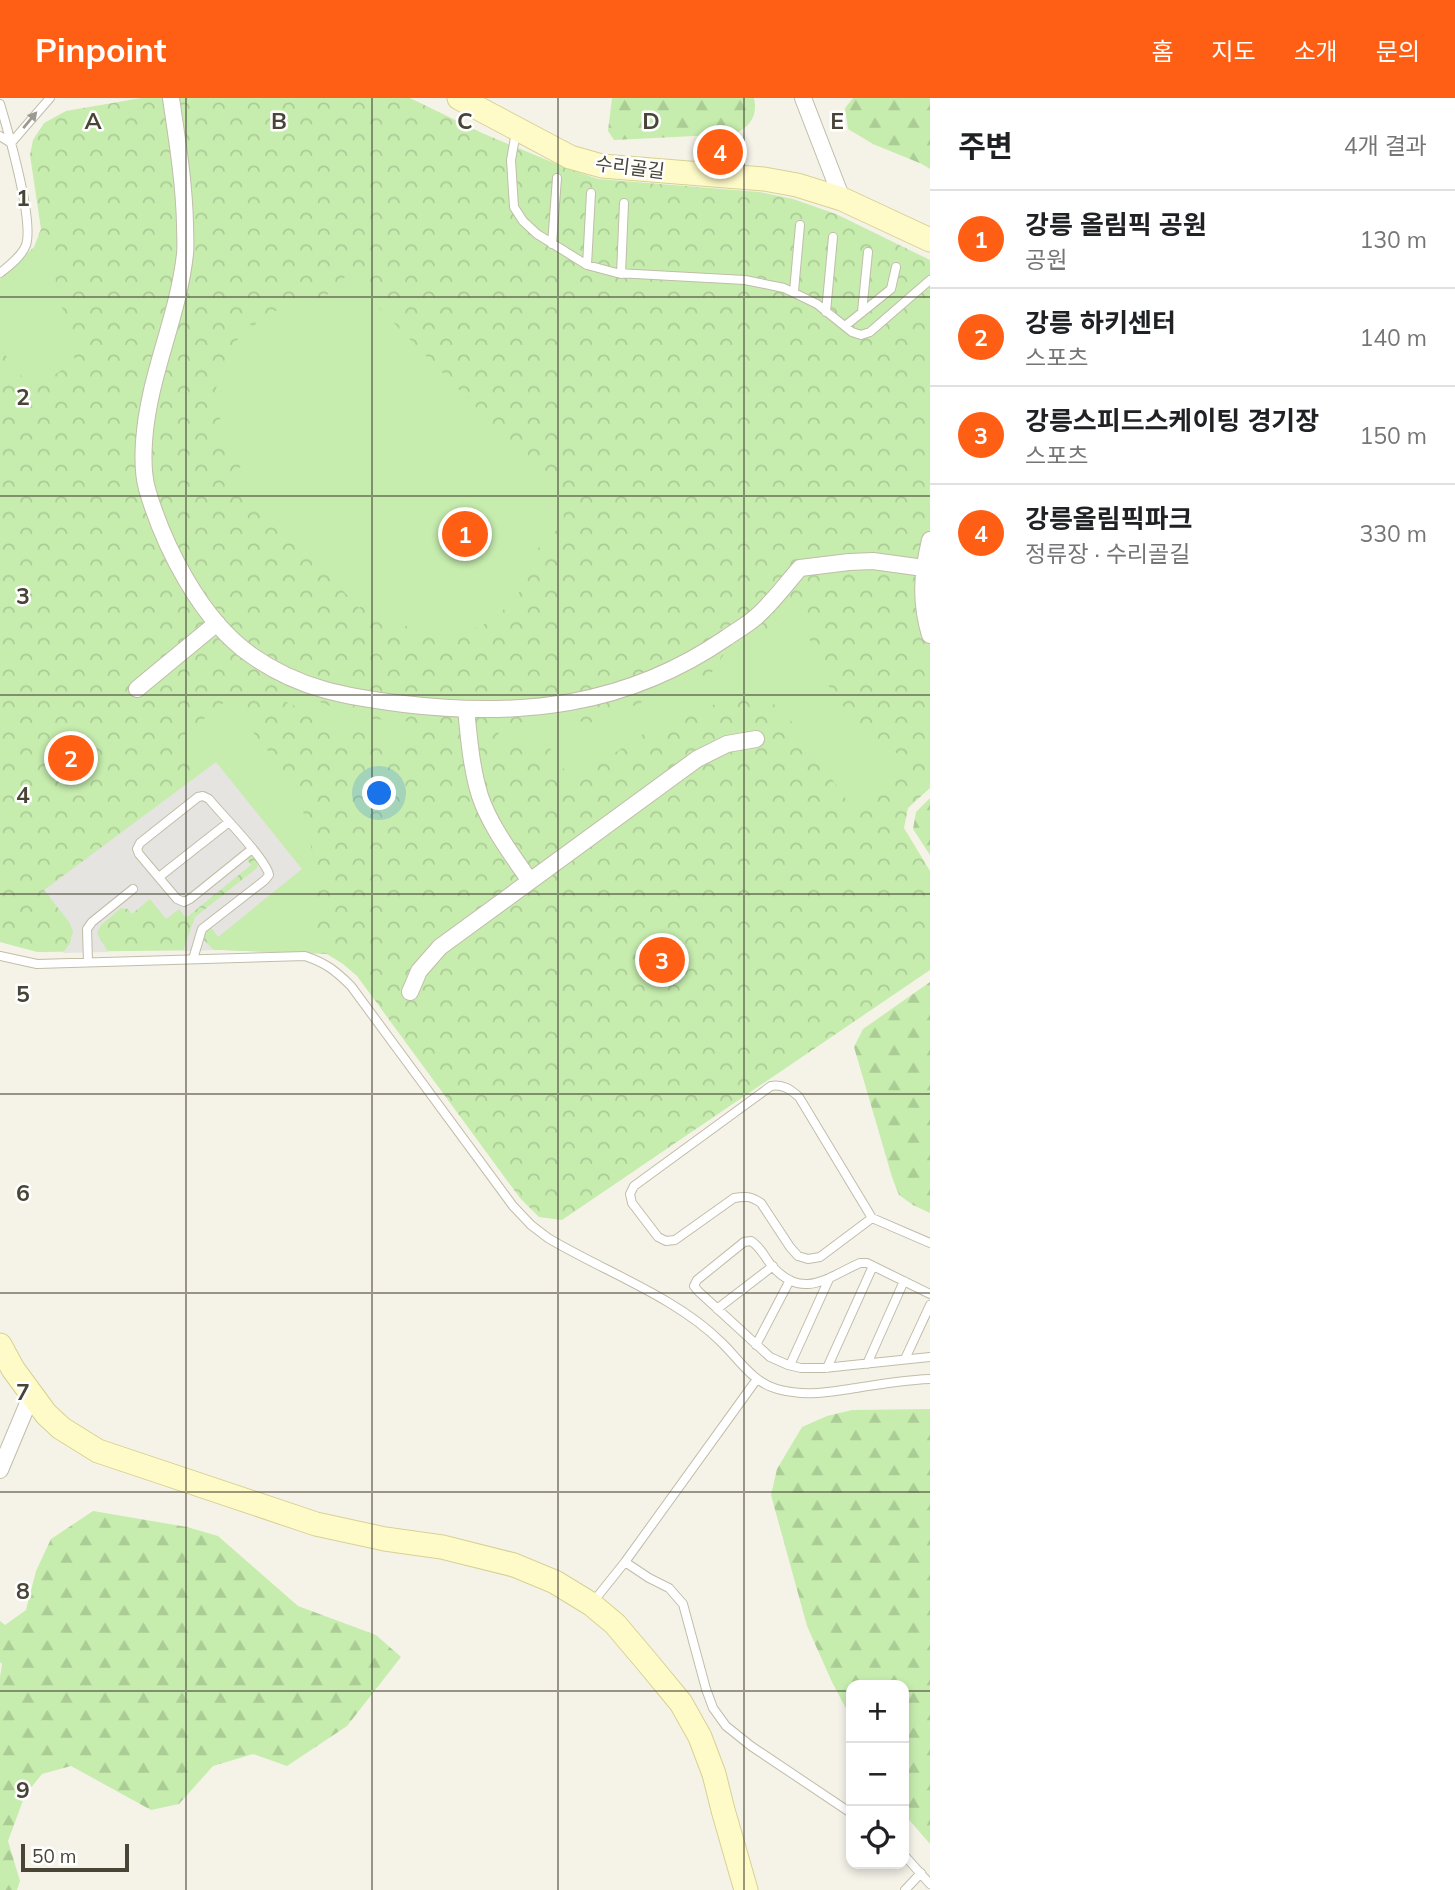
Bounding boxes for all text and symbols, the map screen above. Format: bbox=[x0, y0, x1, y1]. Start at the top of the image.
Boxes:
text: Pinpoint bbox=[35, 29, 167, 70]
text: 홈 bbox=[1151, 36, 1173, 66]
text: 지도 bbox=[1211, 36, 1256, 66]
text: 소개 bbox=[1294, 36, 1338, 66]
text: 문의 bbox=[1376, 36, 1420, 66]
text: A bbox=[84, 106, 102, 135]
text: B bbox=[271, 106, 287, 135]
text: C bbox=[457, 106, 473, 135]
text: D bbox=[642, 106, 660, 135]
text: E bbox=[830, 106, 844, 135]
one-way arrow bbox=[22, 111, 38, 129]
pin: 4 bbox=[697, 126, 743, 178]
text: 주변 bbox=[958, 127, 1013, 165]
text: 4개 결과 bbox=[1344, 131, 1427, 160]
street label: 수리골길 bbox=[594, 151, 666, 183]
text: 1 bbox=[16, 183, 30, 212]
text: 강릉 올림픽 공원 bbox=[1025, 208, 1207, 241]
text: 1 bbox=[974, 225, 988, 254]
text: 130 m bbox=[1359, 225, 1427, 254]
text: 공원 bbox=[1025, 245, 1067, 274]
text: 강릉 하키센터 bbox=[1025, 306, 1176, 339]
text: 2 bbox=[974, 323, 988, 352]
text: 140 m bbox=[1359, 323, 1427, 352]
text: 스포츠 bbox=[1025, 343, 1088, 372]
text: 2 bbox=[16, 382, 30, 411]
text: 강릉스피드스케이팅 경기장 bbox=[1025, 404, 1319, 437]
text: 3 bbox=[974, 421, 988, 450]
text: 150 m bbox=[1359, 421, 1427, 450]
text: 스포츠 bbox=[1025, 441, 1088, 470]
text: 강릉올림픽파크 bbox=[1025, 502, 1192, 535]
pin: 1 bbox=[442, 508, 488, 560]
text: 4 bbox=[974, 519, 988, 548]
text: 330 m bbox=[1359, 519, 1427, 548]
text: 정류장 · 수리골길 bbox=[1025, 539, 1190, 568]
text: 3 bbox=[16, 581, 30, 610]
pin: 2 bbox=[48, 732, 94, 784]
your location bbox=[362, 776, 396, 810]
text: 4 bbox=[16, 780, 30, 809]
pin: 3 bbox=[639, 934, 685, 986]
text: 5 bbox=[16, 979, 30, 1008]
text: 6 bbox=[16, 1178, 30, 1207]
text: 7 bbox=[16, 1377, 30, 1406]
text: 8 bbox=[16, 1576, 30, 1605]
map controls bbox=[846, 1680, 909, 1869]
button: + bbox=[846, 1680, 909, 1743]
button: − bbox=[846, 1743, 909, 1806]
text: 9 bbox=[16, 1775, 30, 1804]
button: locate bbox=[846, 1806, 909, 1869]
scale bar bbox=[21, 1841, 130, 1873]
text: 50 m bbox=[32, 1844, 76, 1868]

